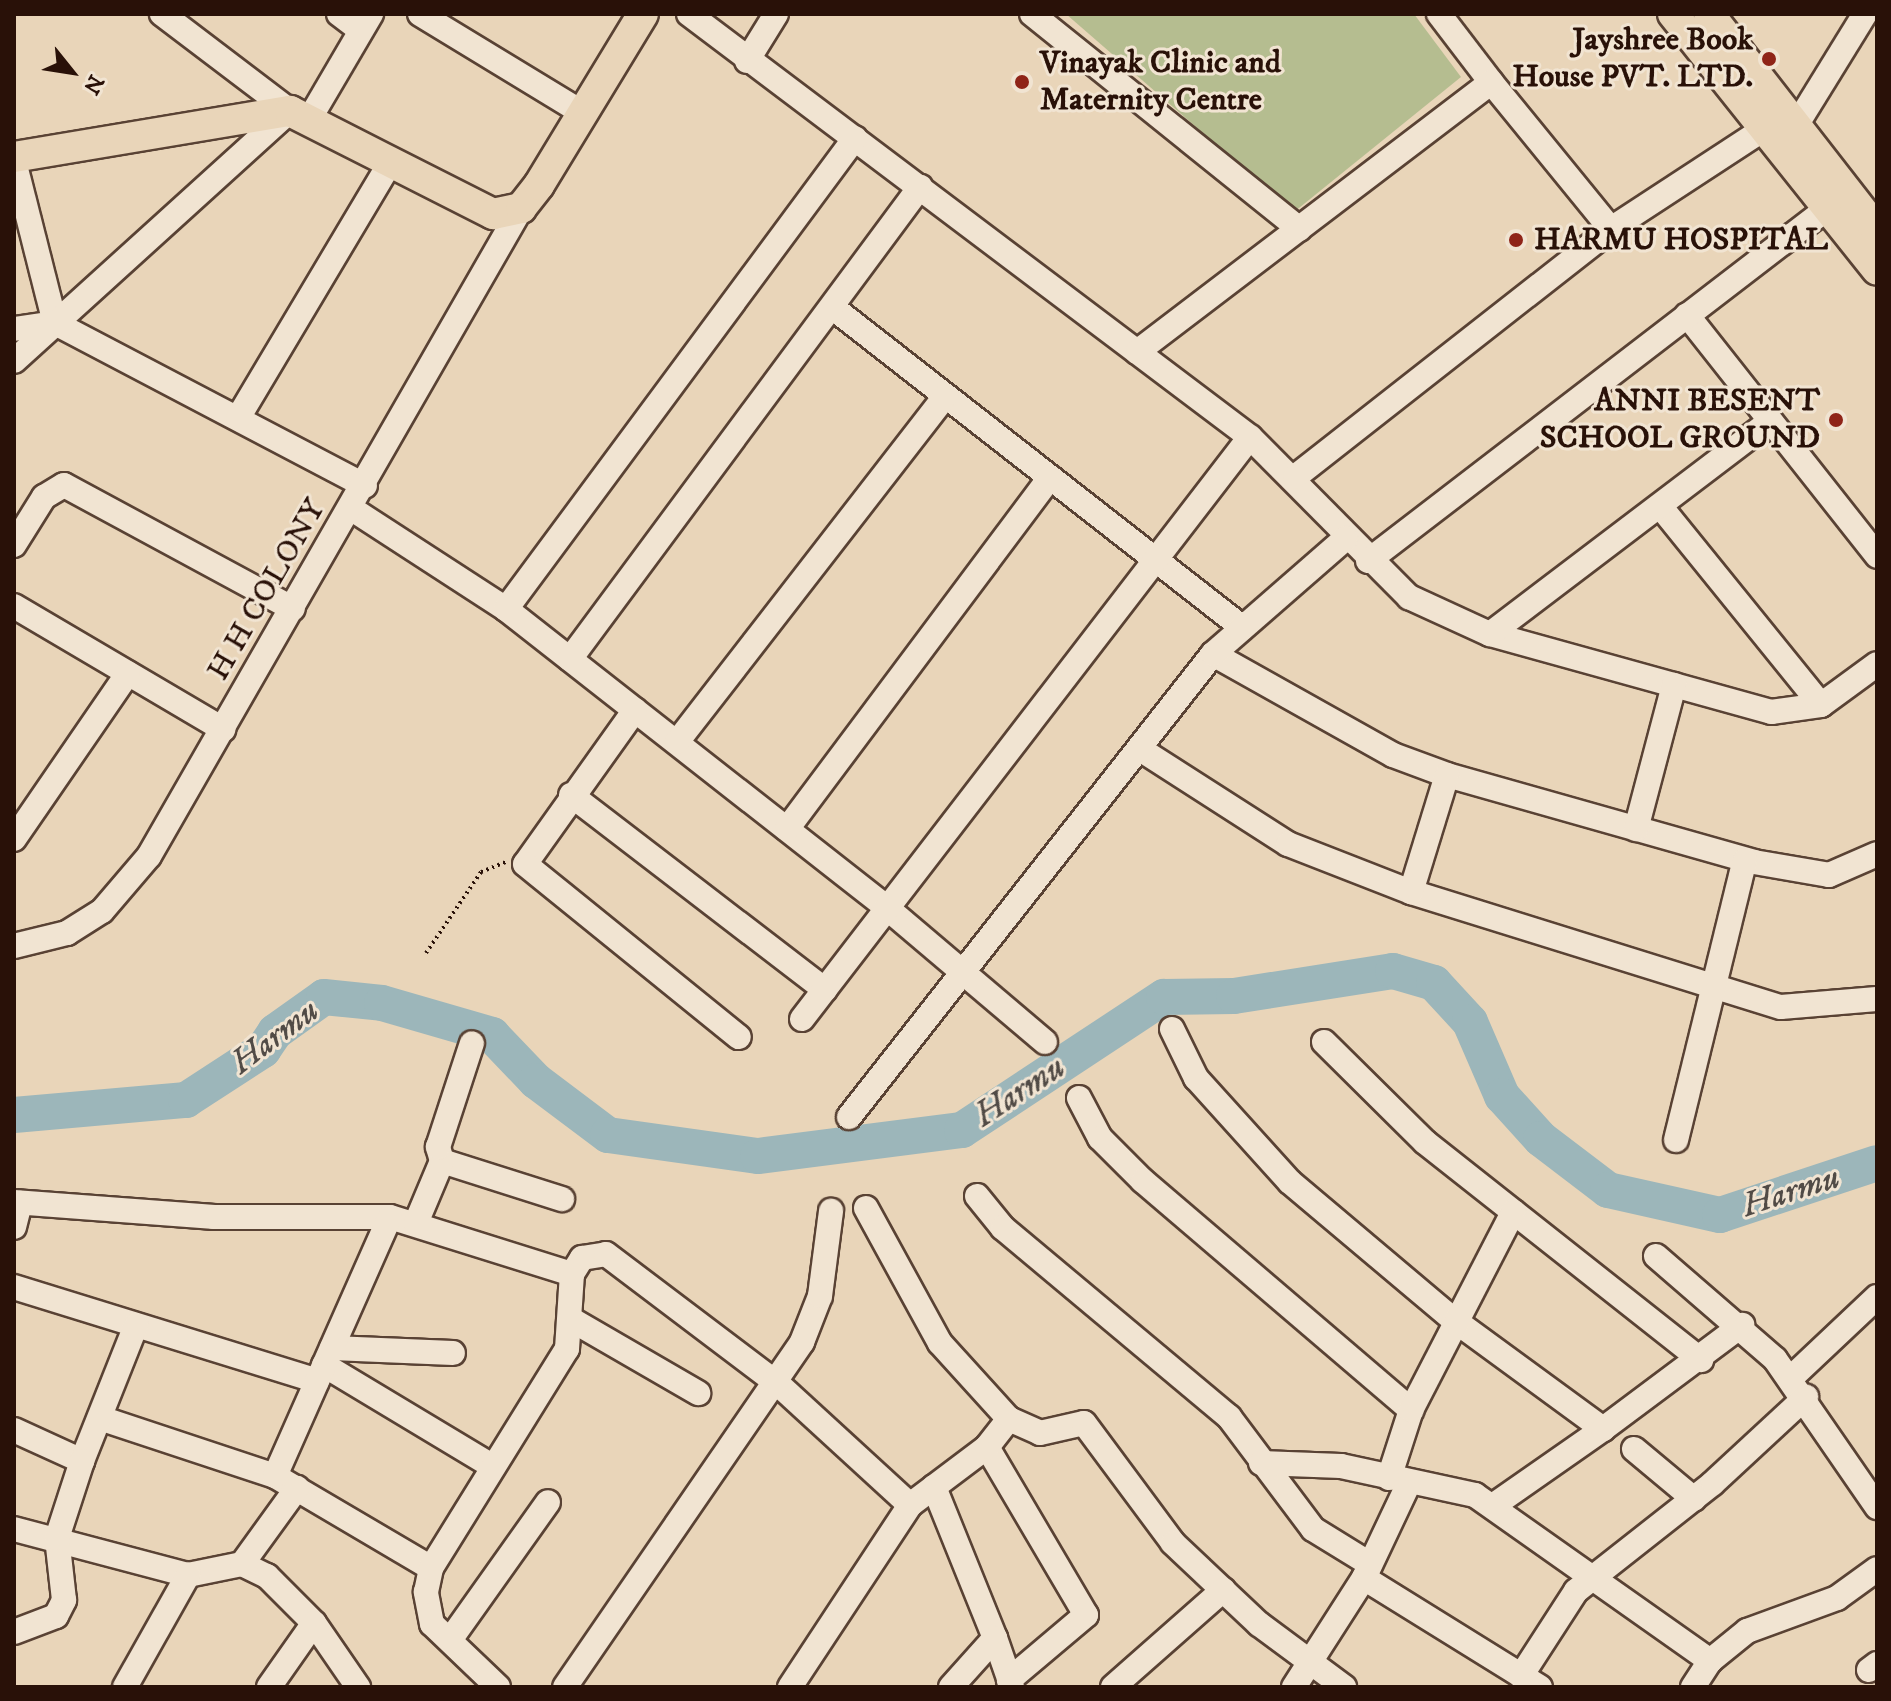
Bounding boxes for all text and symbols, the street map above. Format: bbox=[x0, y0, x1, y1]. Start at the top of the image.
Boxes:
place label: Jayshree Book House PVT. LTD. bbox=[1512, 22, 1753, 97]
north arrow bbox=[32, 32, 112, 112]
place label: Vinayak Clinic and Maternity Centre bbox=[1040, 45, 1281, 120]
marker: Jayshree Book House PVT. LTD. bbox=[1760, 50, 1778, 68]
text: N bbox=[77, 70, 109, 99]
marker: Vinayak Clinic and Maternity Centre bbox=[1011, 71, 1033, 93]
place label: HARMU HOSPITAL bbox=[1534, 221, 1828, 259]
marker: HARMU HOSPITAL bbox=[1505, 229, 1527, 251]
place label: ANNI BESENT SCHOOL GROUND bbox=[1540, 383, 1820, 458]
marker: ANNI BESENT SCHOOL GROUND bbox=[1827, 411, 1845, 429]
street label: H H COLONY bbox=[200, 492, 334, 688]
water label: Harmu bbox=[223, 990, 327, 1084]
water label: Harmu bbox=[967, 1048, 1073, 1136]
water label: Harmu bbox=[1737, 1157, 1845, 1227]

